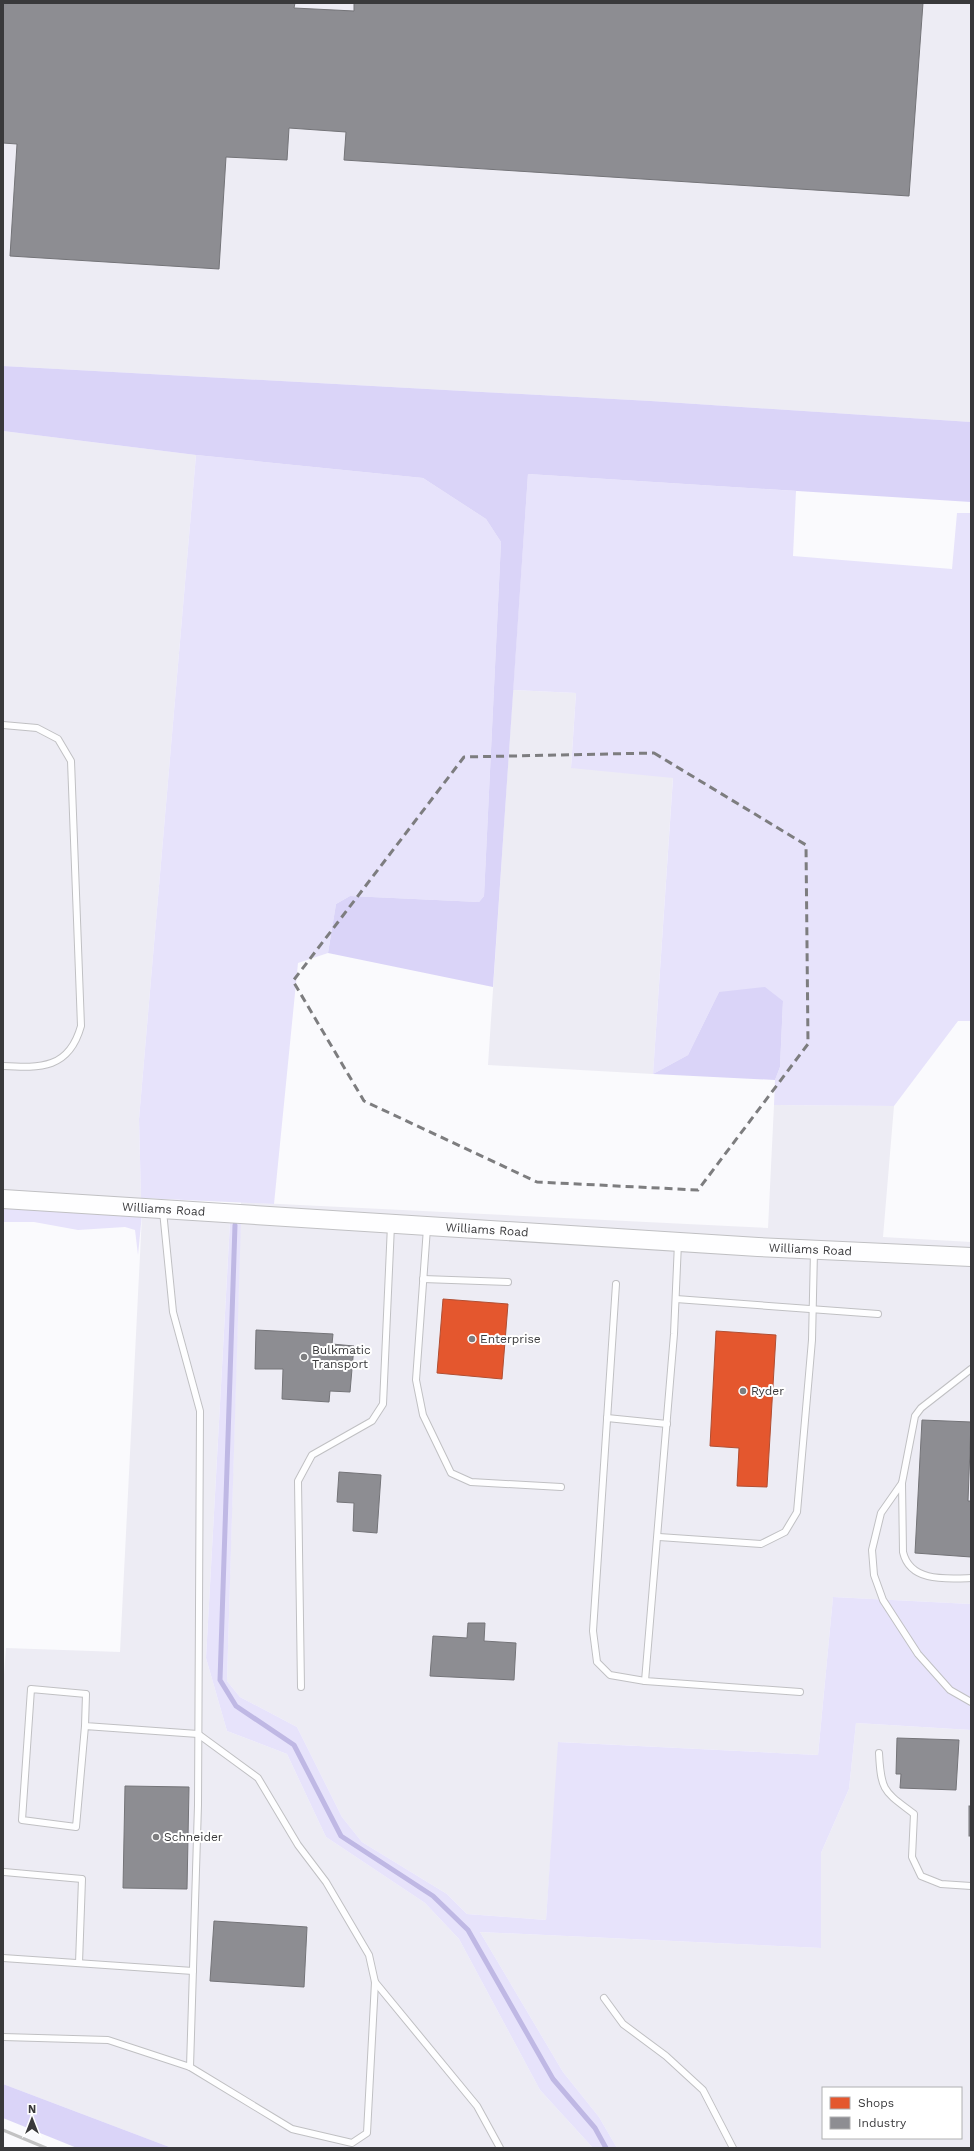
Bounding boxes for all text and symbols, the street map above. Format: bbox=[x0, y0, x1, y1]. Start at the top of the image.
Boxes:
street label: Williams Road bbox=[122, 1200, 206, 1219]
street label: Williams Road bbox=[445, 1220, 529, 1239]
street label: Williams Road bbox=[768, 1241, 852, 1258]
place label: Enterprise bbox=[480, 1332, 541, 1346]
marker: Enterprise bbox=[467, 1334, 477, 1344]
place label: Bulkmatic Transport bbox=[312, 1343, 371, 1371]
marker: Bulkmatic Transport bbox=[299, 1352, 309, 1362]
place label: Ryder bbox=[751, 1384, 784, 1398]
marker: Ryder bbox=[738, 1386, 748, 1396]
place label: Schneider bbox=[164, 1830, 223, 1844]
marker: Schneider bbox=[151, 1832, 161, 1842]
legend bbox=[822, 2087, 962, 2139]
text: Shops bbox=[858, 2096, 894, 2110]
north arrow bbox=[12, 2099, 52, 2139]
text: N bbox=[28, 2103, 36, 2116]
text: Industry bbox=[858, 2116, 907, 2130]

